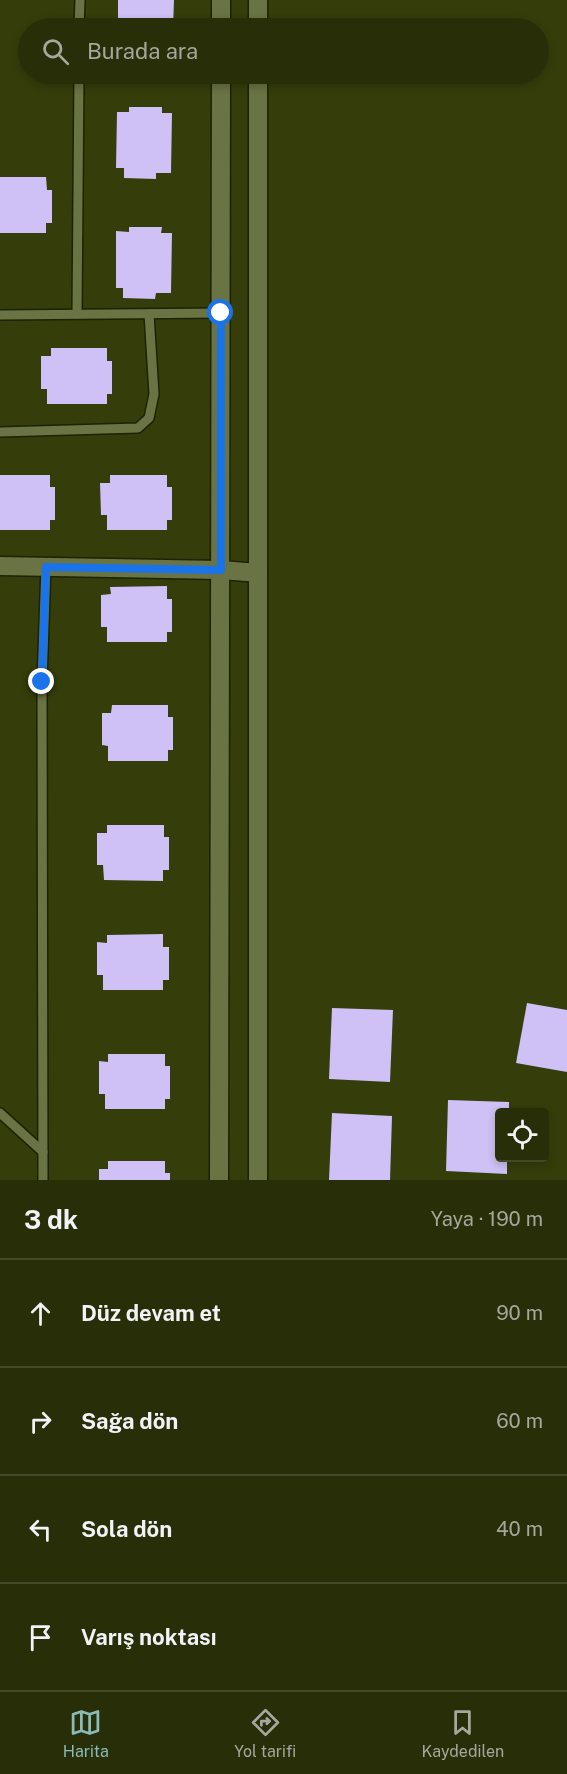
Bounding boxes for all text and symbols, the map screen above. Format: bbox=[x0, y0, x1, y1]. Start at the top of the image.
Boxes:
search box bbox=[18, 18, 549, 84]
icon: search bbox=[39, 35, 72, 68]
text: Burada ara bbox=[87, 38, 198, 64]
route start bbox=[207, 299, 233, 325]
route end bbox=[28, 668, 54, 694]
map controls bbox=[495, 1108, 549, 1162]
button: locate bbox=[495, 1108, 549, 1162]
text: 3 dk bbox=[24, 1204, 78, 1235]
text: Yaya · 190 m bbox=[431, 1207, 543, 1231]
icon: ahead bbox=[24, 1297, 57, 1330]
text: Düz devam et bbox=[81, 1300, 221, 1326]
text: 90 m bbox=[496, 1301, 543, 1325]
icon: right bbox=[24, 1405, 57, 1438]
text: Sağa dön bbox=[81, 1408, 178, 1434]
text: 60 m bbox=[496, 1409, 543, 1433]
icon: left bbox=[24, 1513, 57, 1546]
text: Sola dön bbox=[81, 1516, 172, 1542]
text: 40 m bbox=[496, 1517, 543, 1541]
icon: arrive bbox=[24, 1621, 57, 1654]
text: Varış noktası bbox=[81, 1624, 216, 1650]
tab: Harita bbox=[63, 1706, 109, 1761]
tab: Yol tarifi bbox=[234, 1706, 296, 1761]
tab: Kaydedilen bbox=[422, 1706, 504, 1761]

